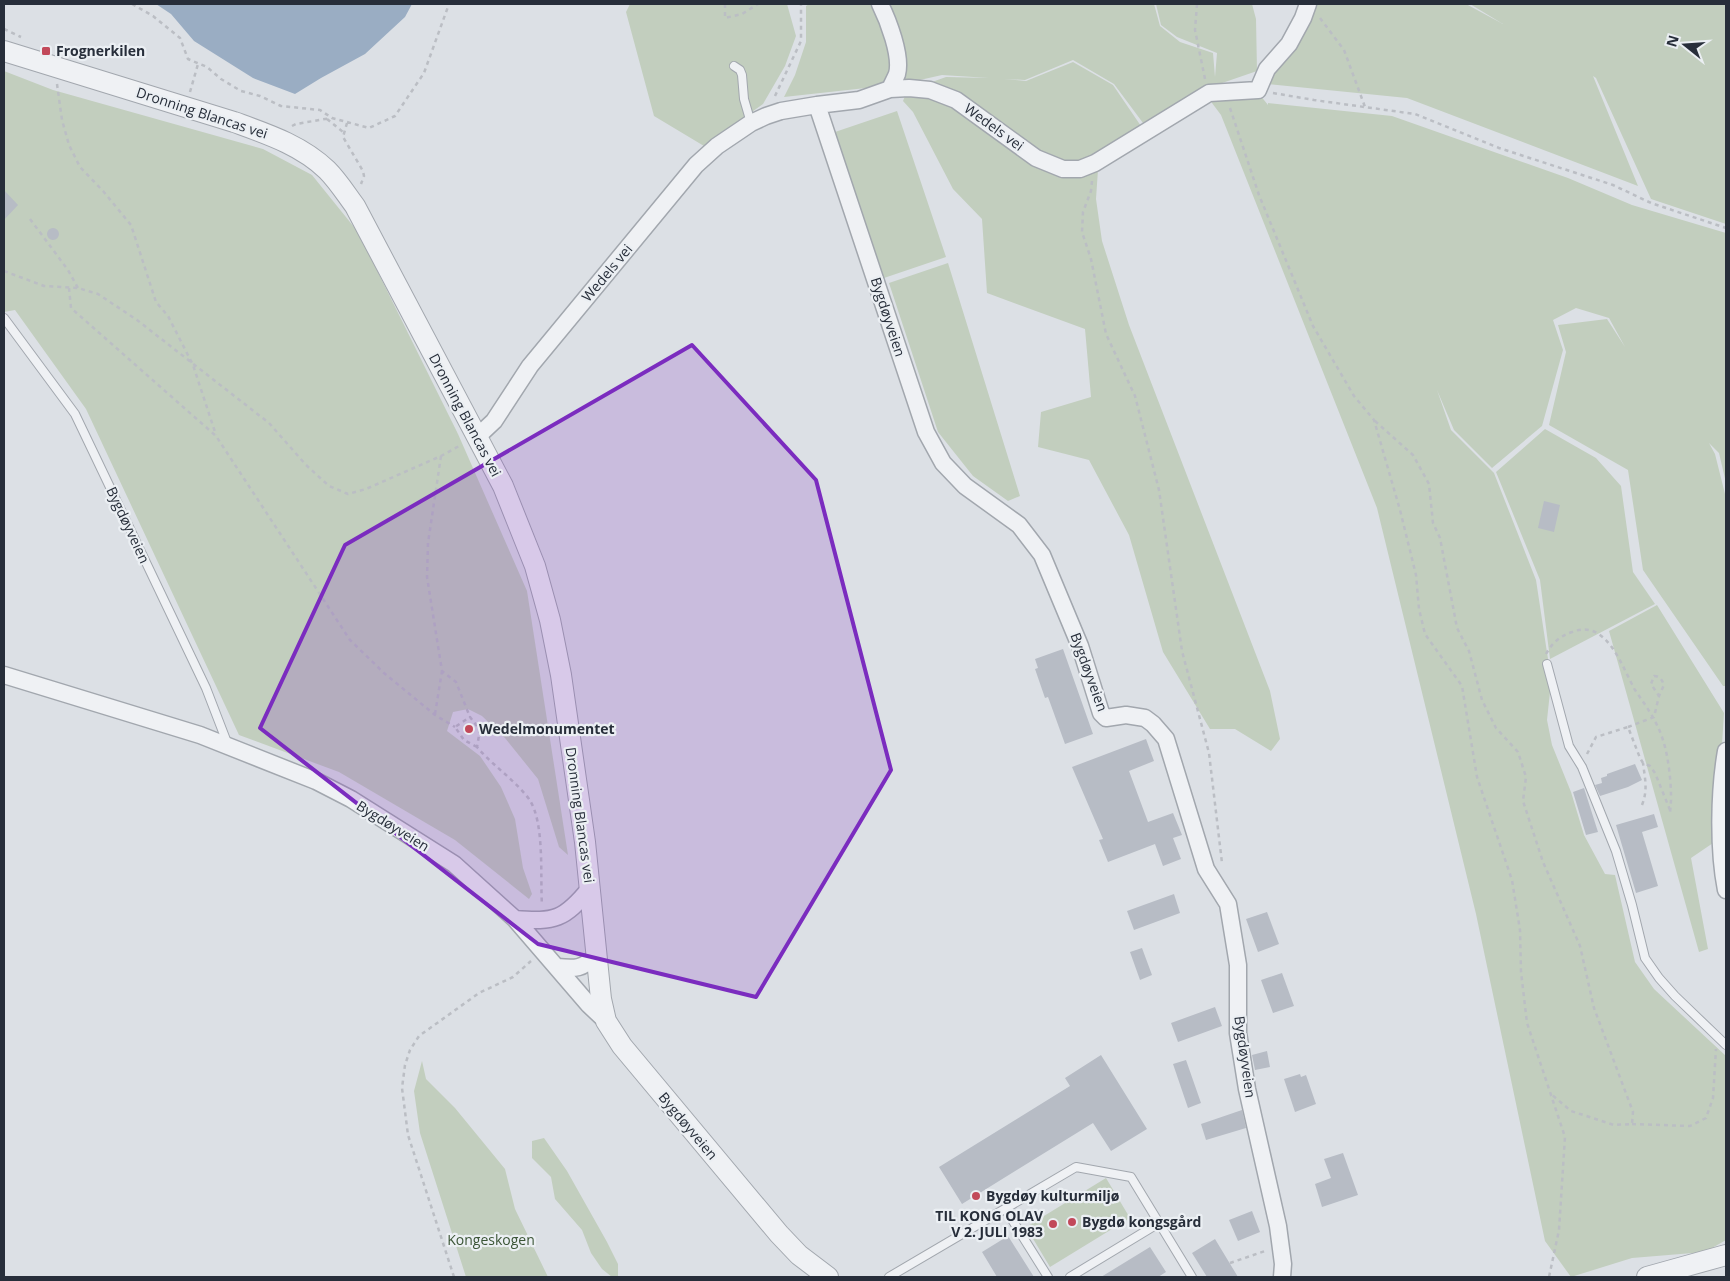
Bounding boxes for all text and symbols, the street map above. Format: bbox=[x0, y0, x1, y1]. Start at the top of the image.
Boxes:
north arrow bbox=[1660, 20, 1710, 70]
text: N bbox=[1661, 33, 1683, 49]
place label: Frognerkilen bbox=[56, 41, 145, 60]
marker: Frognerkilen bbox=[40, 45, 52, 57]
street label: Dronning Blancas vei bbox=[134, 82, 270, 143]
street label: Wedels vei bbox=[961, 98, 1028, 155]
street label: Wedels vei bbox=[577, 240, 636, 305]
street label: Bygdøyveien bbox=[867, 275, 910, 359]
street label: Dronning Blancas vei bbox=[425, 350, 506, 480]
street label: Bygdøyveien bbox=[102, 483, 154, 566]
street label: Bygdøyveien bbox=[1066, 630, 1113, 714]
place label: Wedelmonumentet bbox=[479, 719, 615, 738]
marker: Wedelmonumentet bbox=[463, 723, 475, 735]
street label: Dronning Blancas vei bbox=[562, 746, 599, 884]
street label: Bygdøyveien bbox=[353, 796, 433, 855]
street label: Bygdøyveien bbox=[1230, 1015, 1261, 1099]
street label: Bygdøyveien bbox=[655, 1088, 722, 1163]
place label: Bygdøy kulturmiljø bbox=[986, 1186, 1120, 1205]
marker: Bygdøy kulturmiljø bbox=[970, 1190, 982, 1202]
place label: TIL KONG OLAV V 2. JULI 1983 bbox=[935, 1206, 1044, 1241]
place label: Bygdø kongsgård bbox=[1082, 1212, 1201, 1231]
marker: Bygdø kongsgård bbox=[1066, 1216, 1078, 1228]
marker: TIL KONG OLAV V 2. JULI 1983 bbox=[1047, 1218, 1059, 1230]
park label: Kongeskogen bbox=[447, 1230, 535, 1249]

